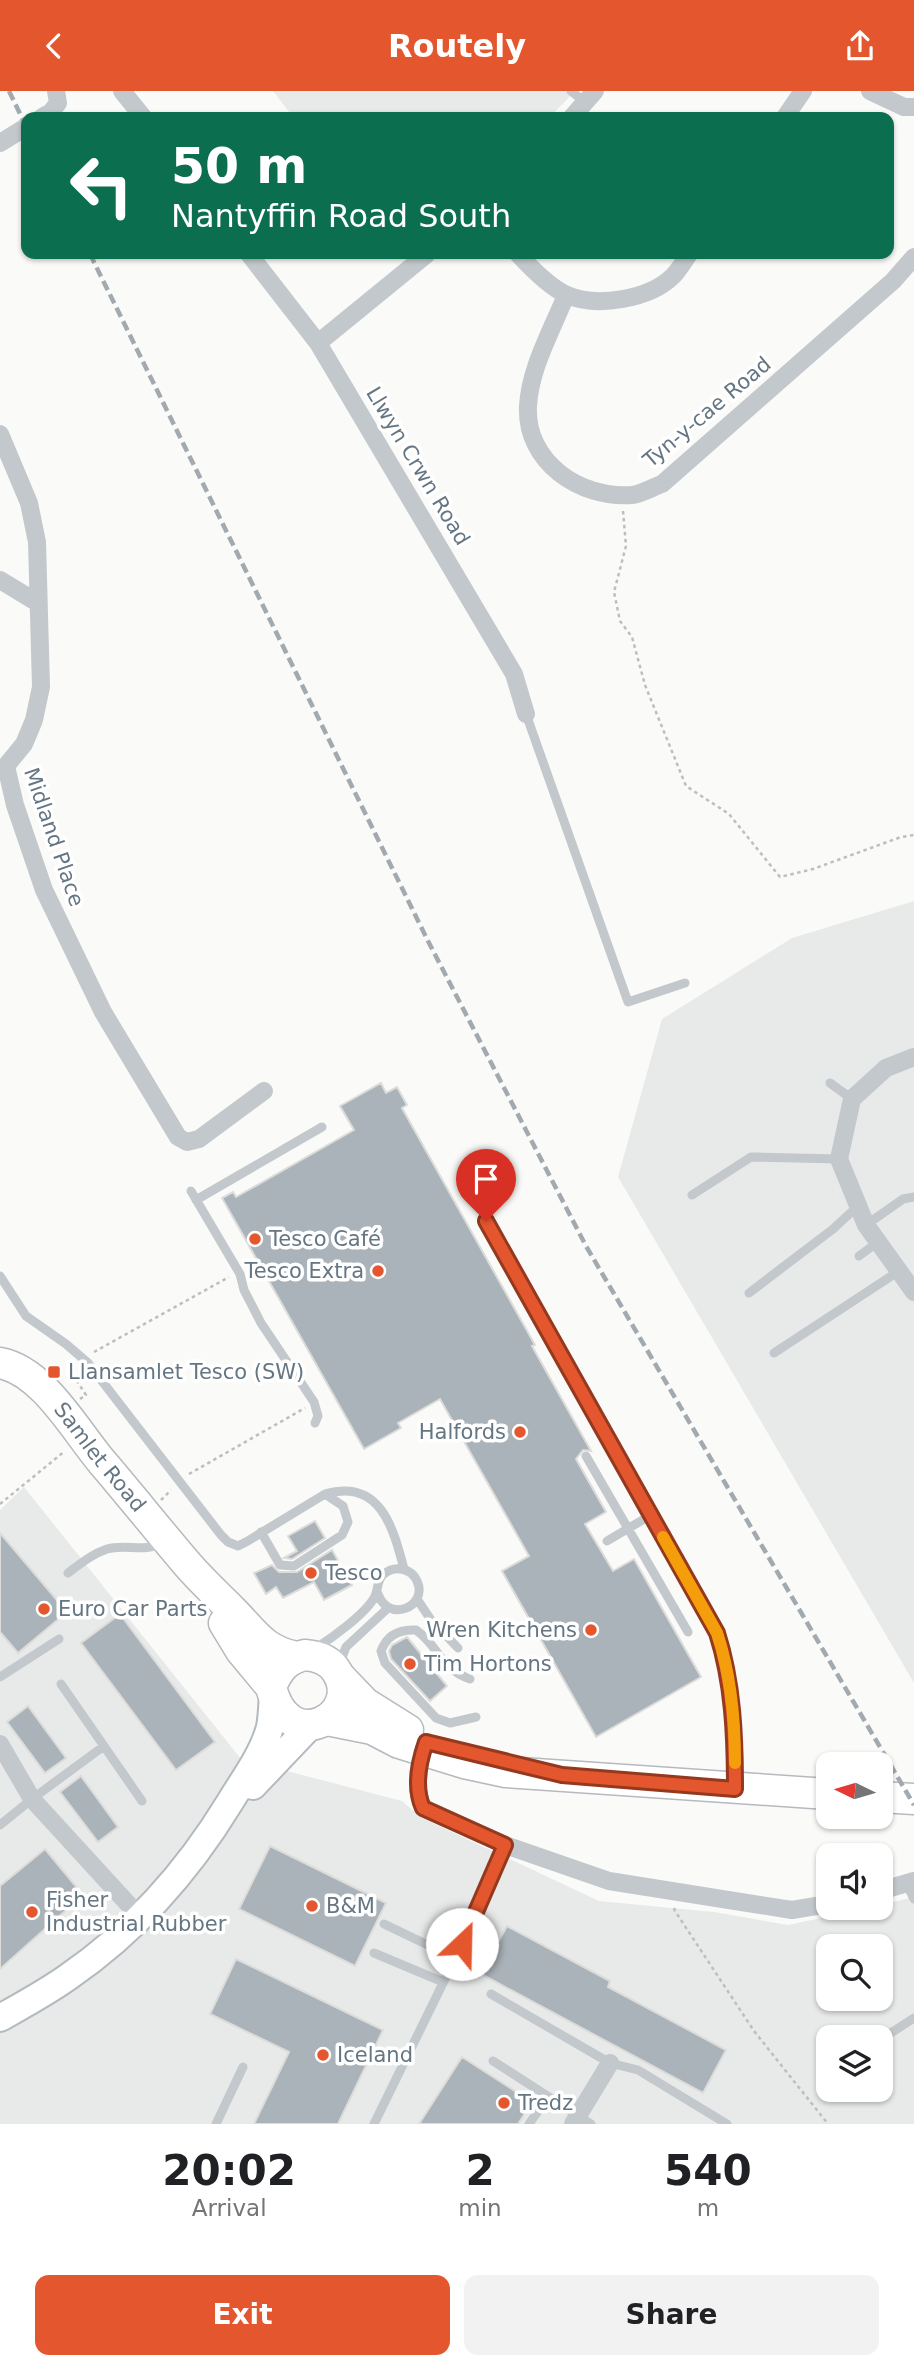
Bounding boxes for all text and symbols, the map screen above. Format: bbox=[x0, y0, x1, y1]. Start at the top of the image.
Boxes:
icon: back bbox=[35, 27, 73, 65]
text: Routely bbox=[388, 27, 526, 65]
icon: share bbox=[841, 27, 879, 65]
text: 50 m bbox=[171, 138, 307, 195]
icon: left bbox=[56, 140, 147, 231]
text: Nantyffin Road South bbox=[171, 197, 511, 235]
street label: Tyn-y-cae Road bbox=[638, 352, 776, 473]
street label: Llwyn Crwn Road bbox=[361, 383, 475, 549]
street label: Midland Place bbox=[19, 764, 89, 910]
pin bbox=[456, 1149, 516, 1221]
icon: arrive bbox=[467, 1160, 505, 1198]
place label: Tesco Café bbox=[268, 1227, 381, 1251]
marker: Tesco Café bbox=[247, 1231, 263, 1247]
place label: Tesco Extra bbox=[243, 1259, 364, 1283]
marker: Tesco Extra bbox=[370, 1263, 386, 1279]
place label: Llansamlet Tesco (SW) bbox=[68, 1360, 304, 1384]
marker: Llansamlet Tesco (SW) bbox=[46, 1364, 62, 1380]
street label: Samlet Road bbox=[49, 1398, 151, 1517]
place label: Halfords bbox=[419, 1420, 506, 1444]
marker: Halfords bbox=[512, 1424, 528, 1440]
place label: Tesco bbox=[324, 1561, 383, 1585]
marker: Tesco bbox=[303, 1565, 319, 1581]
place label: Euro Car Parts bbox=[58, 1597, 208, 1621]
marker: Euro Car Parts bbox=[36, 1601, 52, 1617]
place label: Wren Kitchens bbox=[426, 1618, 577, 1642]
marker: Wren Kitchens bbox=[583, 1622, 599, 1638]
place label: Tim Hortons bbox=[423, 1652, 552, 1676]
marker: Tim Hortons bbox=[402, 1656, 418, 1672]
north arrow bbox=[816, 1752, 892, 1829]
map controls bbox=[816, 1752, 893, 2102]
button: sound bbox=[816, 1843, 893, 1920]
place label: Fisher Industrial Rubber bbox=[46, 1888, 227, 1936]
place label: B&M bbox=[326, 1894, 375, 1918]
marker: B&M bbox=[304, 1898, 320, 1914]
marker: Fisher Industrial Rubber bbox=[24, 1904, 40, 1920]
position arrow bbox=[425, 1907, 499, 1981]
button: search bbox=[816, 1934, 893, 2011]
button: layers bbox=[816, 2025, 893, 2102]
place label: Iceland bbox=[337, 2043, 413, 2067]
marker: Iceland bbox=[315, 2047, 331, 2063]
place label: Tredz bbox=[517, 2091, 573, 2115]
marker: Tredz bbox=[496, 2095, 512, 2111]
text: 20:02 bbox=[162, 2146, 296, 2195]
text: 2 bbox=[465, 2146, 495, 2195]
text: 540 bbox=[664, 2146, 752, 2195]
text: Arrival bbox=[192, 2195, 267, 2221]
text: min bbox=[458, 2195, 502, 2221]
text: m bbox=[697, 2195, 719, 2221]
button: Exit bbox=[35, 2275, 450, 2355]
button: Share bbox=[464, 2275, 879, 2355]

